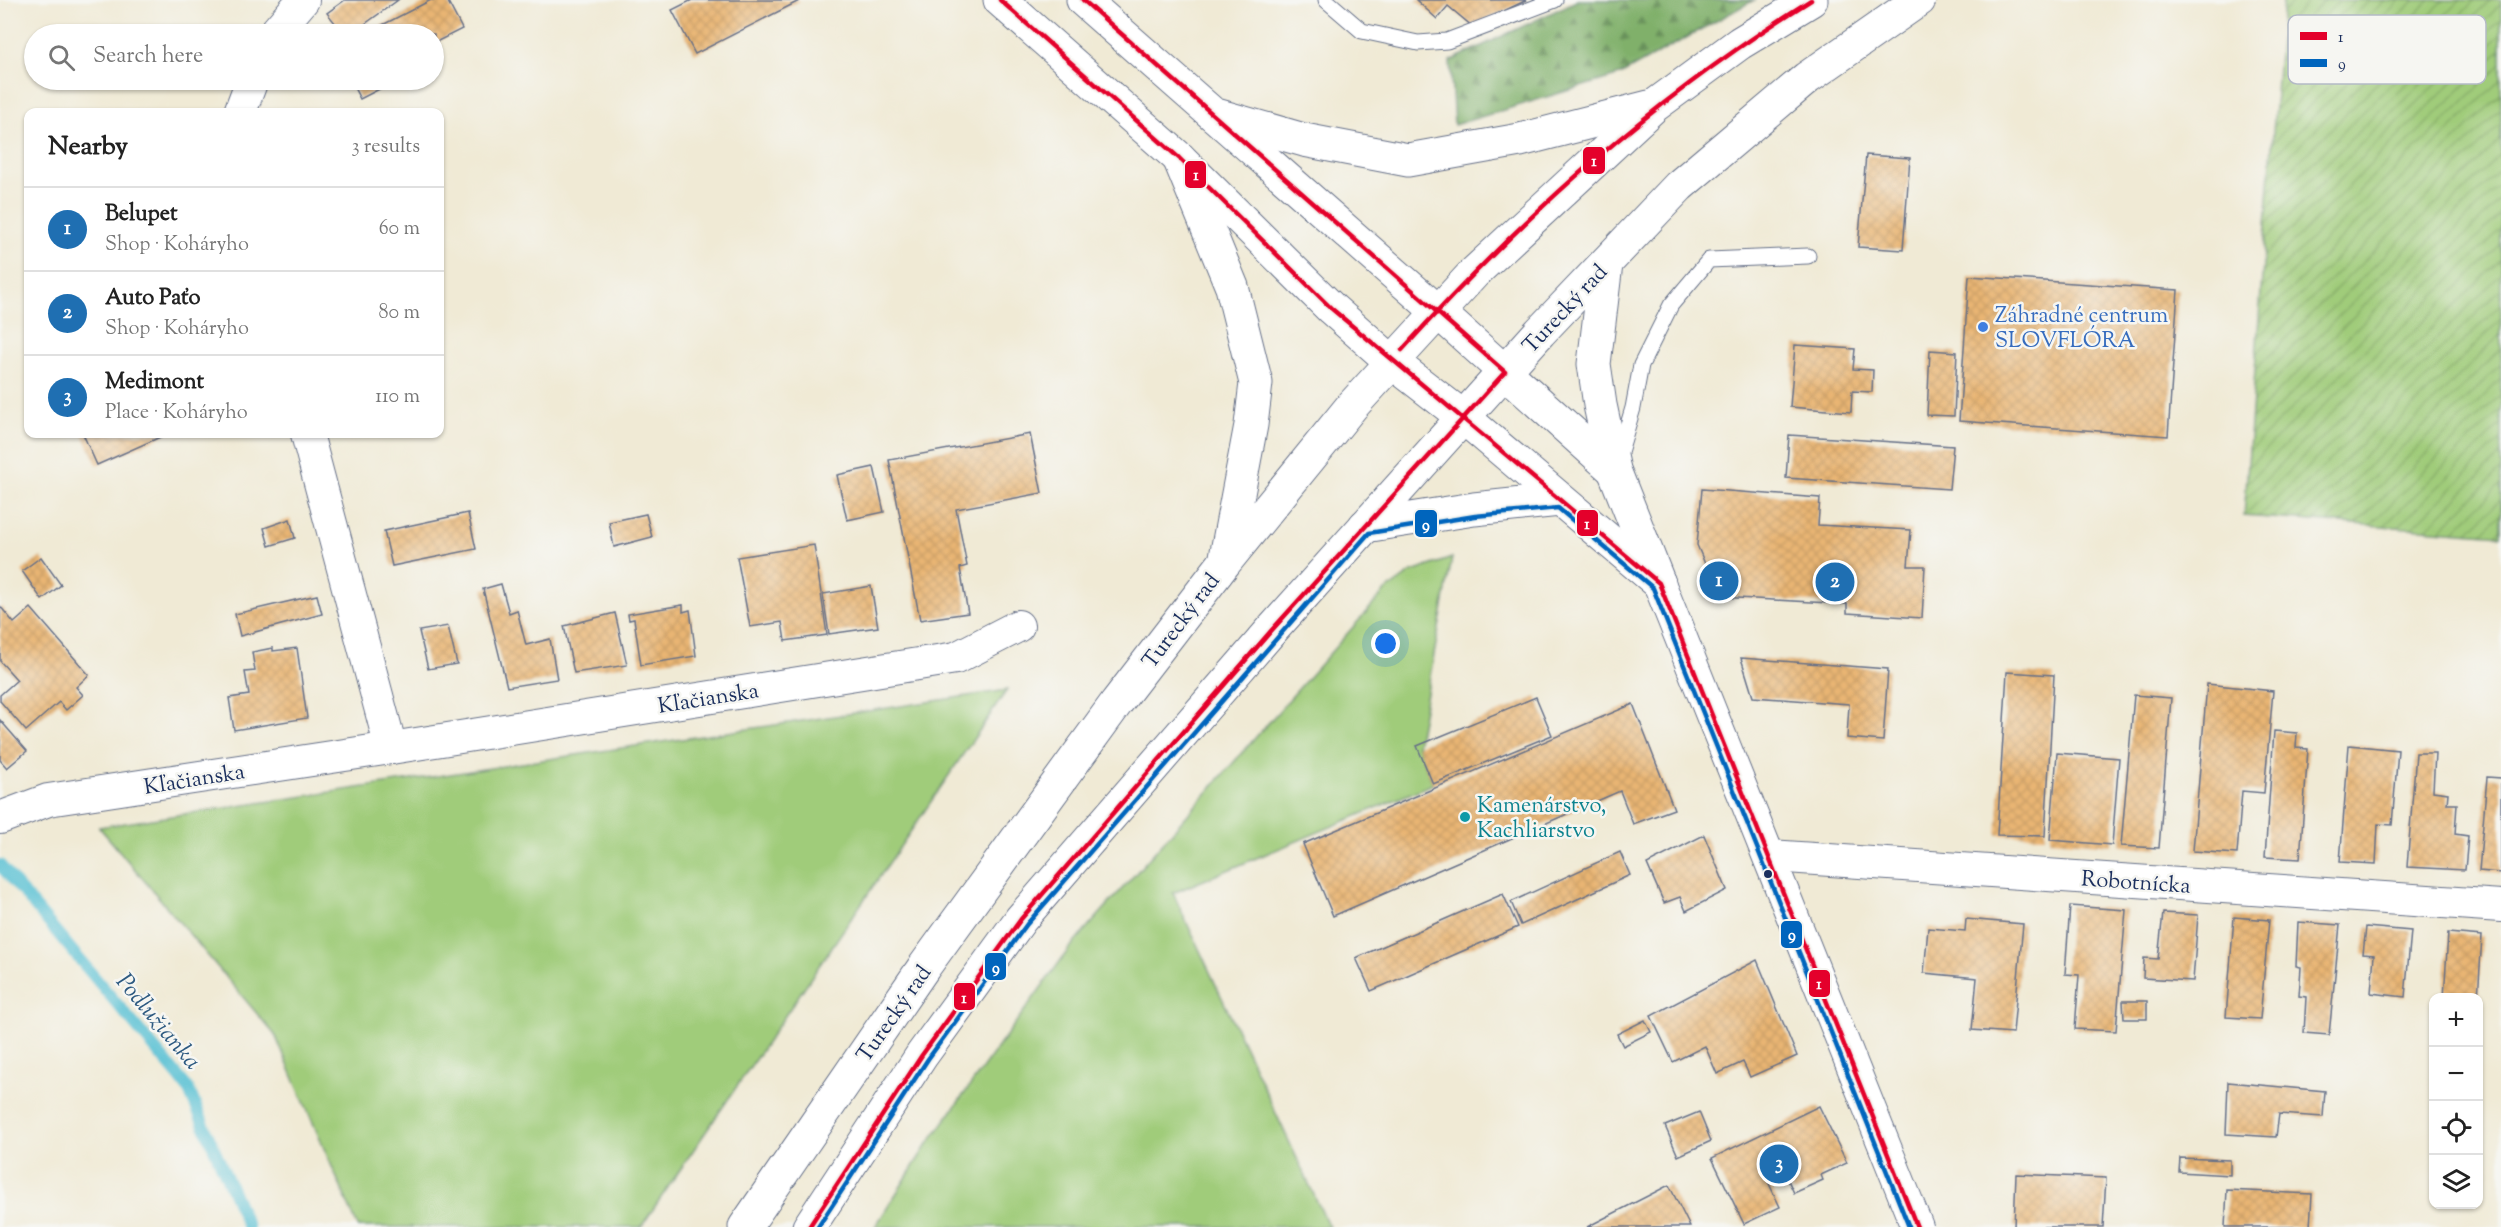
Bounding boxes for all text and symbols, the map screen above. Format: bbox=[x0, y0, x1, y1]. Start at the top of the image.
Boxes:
legend bbox=[2288, 15, 2486, 84]
search box bbox=[24, 24, 444, 90]
text: 1 bbox=[2338, 27, 2344, 50]
icon: search bbox=[45, 41, 78, 74]
text: Search here bbox=[93, 41, 203, 73]
text: 9 bbox=[2338, 54, 2346, 77]
text: Nearby bbox=[48, 129, 128, 166]
text: 3 results bbox=[351, 133, 420, 162]
line badge: 1 bbox=[1582, 146, 1606, 175]
text: 1 bbox=[1591, 151, 1597, 174]
line badge: 1 bbox=[1184, 160, 1207, 189]
text: 1 bbox=[1193, 165, 1199, 188]
text: Belupet bbox=[105, 199, 177, 231]
text: 1 bbox=[64, 215, 71, 244]
text: 60 m bbox=[379, 215, 420, 244]
text: Shop · Koháryho bbox=[105, 231, 249, 260]
street label: Turecký rad bbox=[1516, 258, 1616, 362]
text: Auto Paťo bbox=[105, 283, 201, 315]
text: 2 bbox=[63, 299, 72, 328]
text: 80 m bbox=[379, 299, 420, 328]
place label: Záhradné centrum SLOVFLÓRA bbox=[1995, 301, 2168, 358]
text: Shop · Koháryho bbox=[105, 315, 249, 344]
marker: Záhradné centrum SLOVFLÓRA bbox=[1976, 320, 1990, 334]
text: Medimont bbox=[105, 367, 204, 399]
text: 3 bbox=[63, 383, 72, 412]
text: 110 m bbox=[375, 383, 420, 412]
text: Place · Koháryho bbox=[105, 399, 248, 428]
line badge: 9 bbox=[1414, 509, 1438, 538]
line badge: 1 bbox=[1576, 509, 1599, 537]
text: 1 bbox=[1584, 514, 1590, 537]
text: 9 bbox=[1422, 515, 1430, 538]
pin: 1 bbox=[1700, 558, 1738, 604]
pin: 2 bbox=[1816, 560, 1854, 604]
street label: Turecký rad bbox=[1136, 567, 1229, 676]
your location bbox=[1371, 629, 1400, 658]
street label: Kľačianska bbox=[656, 676, 761, 724]
street label: Kľačianska bbox=[142, 757, 247, 805]
place label: Kamenárstvo, Kachliarstvo bbox=[1477, 791, 1606, 848]
marker: Kamenárstvo, Kachliarstvo bbox=[1458, 810, 1472, 824]
street label: Robotnícka bbox=[2080, 864, 2192, 904]
unlabelled marker bbox=[1762, 868, 1774, 880]
line badge: 9 bbox=[1780, 920, 1803, 949]
text: 9 bbox=[1788, 925, 1796, 948]
line badge: 9 bbox=[984, 952, 1007, 981]
text: 9 bbox=[992, 958, 1000, 981]
street label: Turecký rad bbox=[850, 960, 941, 1070]
water label: Podlužianka bbox=[107, 967, 208, 1078]
line badge: 1 bbox=[1808, 969, 1831, 998]
text: 1 bbox=[1816, 974, 1822, 997]
line badge: 1 bbox=[953, 982, 976, 1011]
text: 1 bbox=[961, 988, 967, 1011]
map controls bbox=[2429, 993, 2483, 1209]
button: + bbox=[2429, 993, 2483, 1047]
button: − bbox=[2429, 1047, 2483, 1101]
button: locate bbox=[2429, 1101, 2483, 1155]
pin: 3 bbox=[1760, 1142, 1798, 1186]
button: layers bbox=[2429, 1155, 2483, 1209]

